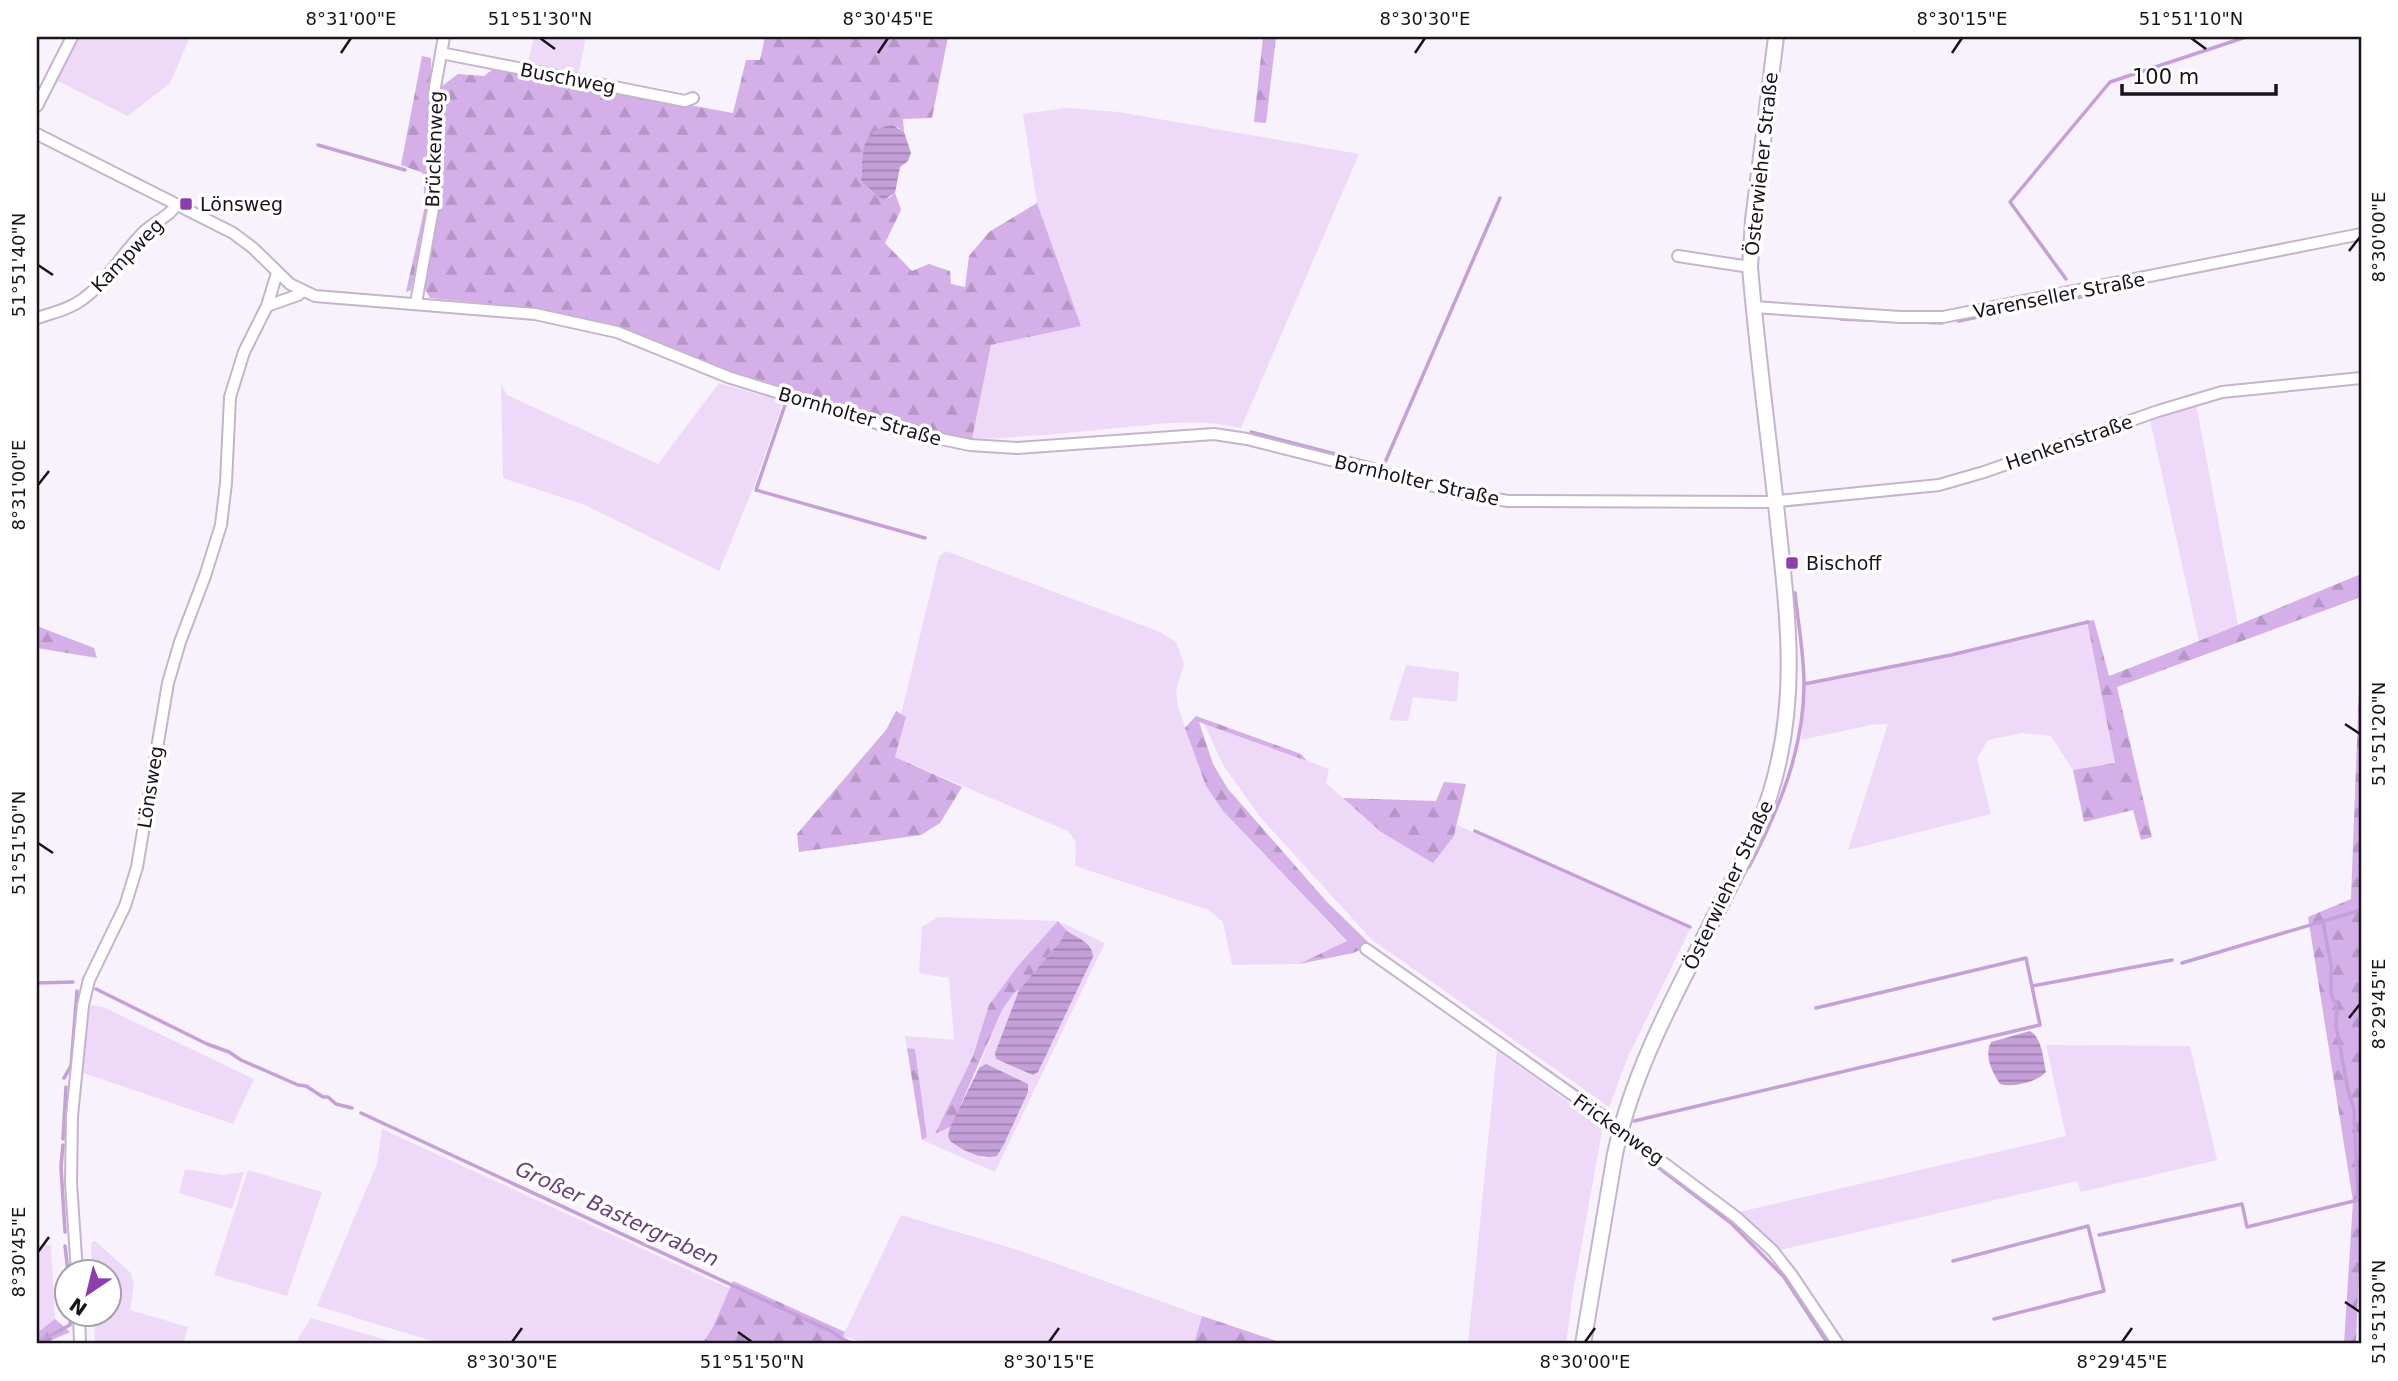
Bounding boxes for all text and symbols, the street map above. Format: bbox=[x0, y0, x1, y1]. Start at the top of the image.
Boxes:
text: 8°31'00"E bbox=[306, 8, 396, 29]
text: 51°51'30"N bbox=[488, 8, 592, 29]
text: 8°30'45"E bbox=[843, 8, 933, 29]
text: 8°30'30"E bbox=[1380, 8, 1470, 29]
text: 8°30'15"E bbox=[1917, 8, 2007, 29]
text: 51°51'10"N bbox=[2139, 8, 2243, 29]
scale bar bbox=[2122, 52, 2276, 96]
street label: Buschweg bbox=[518, 58, 618, 98]
text: 100 m bbox=[2132, 65, 2199, 89]
street label: Österwieher Straße bbox=[1740, 71, 1782, 257]
street label: Brückenweg bbox=[421, 90, 447, 208]
text: 8°30'00"E bbox=[2368, 192, 2389, 282]
place label: Lönsweg bbox=[200, 193, 283, 215]
marker: Lönsweg bbox=[178, 196, 194, 212]
text: 51°51'40"N bbox=[8, 213, 29, 317]
street label: Kampweg bbox=[87, 214, 167, 296]
street label: Varenseller Straße bbox=[1971, 268, 2147, 322]
street label: Bornholter Straße bbox=[776, 382, 944, 450]
street label: Henkenstraße bbox=[2003, 410, 2135, 474]
text: 8°31'00"E bbox=[8, 440, 29, 530]
street label: Bornholter Straße bbox=[1332, 450, 1502, 510]
place label: Bischoff bbox=[1806, 552, 1882, 574]
marker: Bischoff bbox=[1784, 555, 1800, 571]
text: 51°51'20"N bbox=[2368, 682, 2389, 786]
street label: Lönsweg bbox=[133, 744, 167, 830]
text: 51°51'50"N bbox=[8, 791, 29, 895]
street label: Österwieher Straße bbox=[1679, 797, 1777, 973]
text: 8°29'45"E bbox=[2368, 959, 2389, 1049]
street label: Frickenweg bbox=[1569, 1089, 1669, 1169]
water label: Großer Bastergraben bbox=[512, 1156, 722, 1272]
text: 8°30'45"E bbox=[8, 1207, 29, 1297]
north arrow bbox=[52, 1258, 122, 1328]
text: 51°51'30"N bbox=[2368, 1260, 2389, 1364]
text: N bbox=[65, 1293, 91, 1320]
text: 8°30'30"E bbox=[467, 1351, 557, 1372]
text: 51°51'50"N bbox=[700, 1351, 804, 1372]
text: 8°30'15"E bbox=[1004, 1351, 1094, 1372]
text: 8°30'00"E bbox=[1540, 1351, 1630, 1372]
text: 8°29'45"E bbox=[2077, 1351, 2167, 1372]

